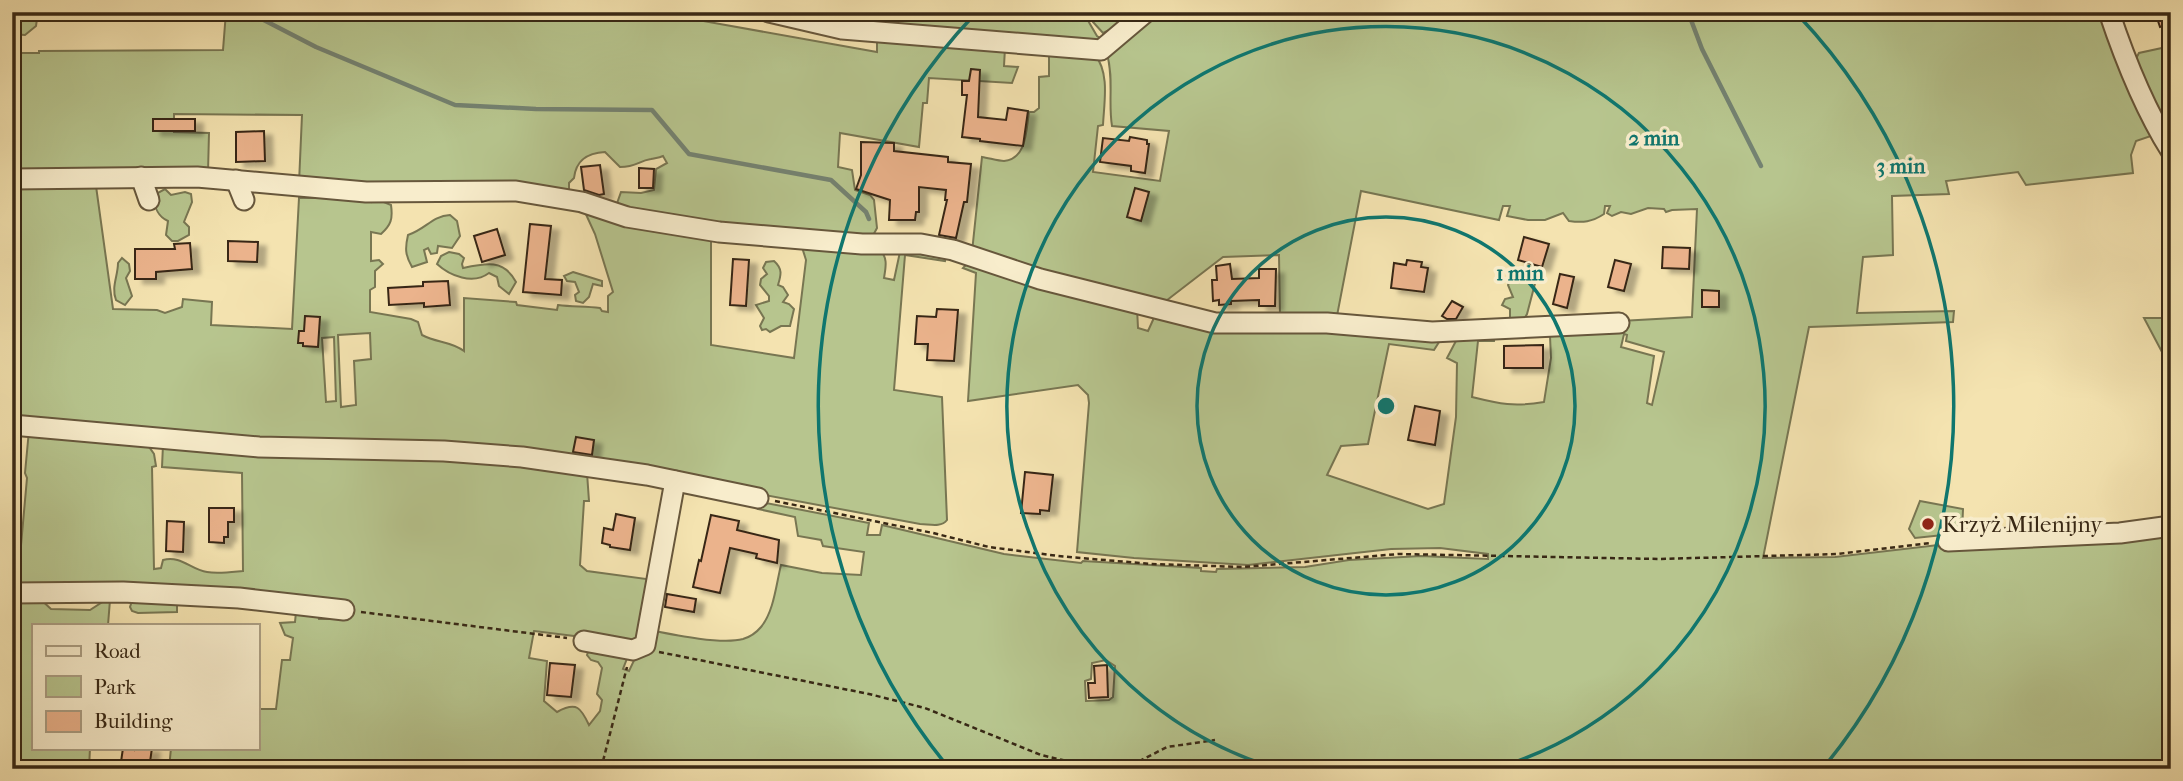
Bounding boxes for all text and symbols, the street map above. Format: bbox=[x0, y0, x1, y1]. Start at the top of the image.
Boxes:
text: 2 min bbox=[1628, 126, 1680, 150]
text: 3 min bbox=[1877, 154, 1926, 178]
text: 1 min bbox=[1496, 261, 1545, 285]
centre of rings bbox=[1374, 394, 1398, 418]
place label: Krzyż Milenijny bbox=[1942, 511, 2103, 538]
marker: Krzyż Milenijny bbox=[1920, 516, 1936, 532]
legend bbox=[32, 624, 259, 750]
text: Road bbox=[94, 639, 141, 663]
text: Park bbox=[94, 675, 136, 699]
text: Building bbox=[94, 709, 173, 733]

